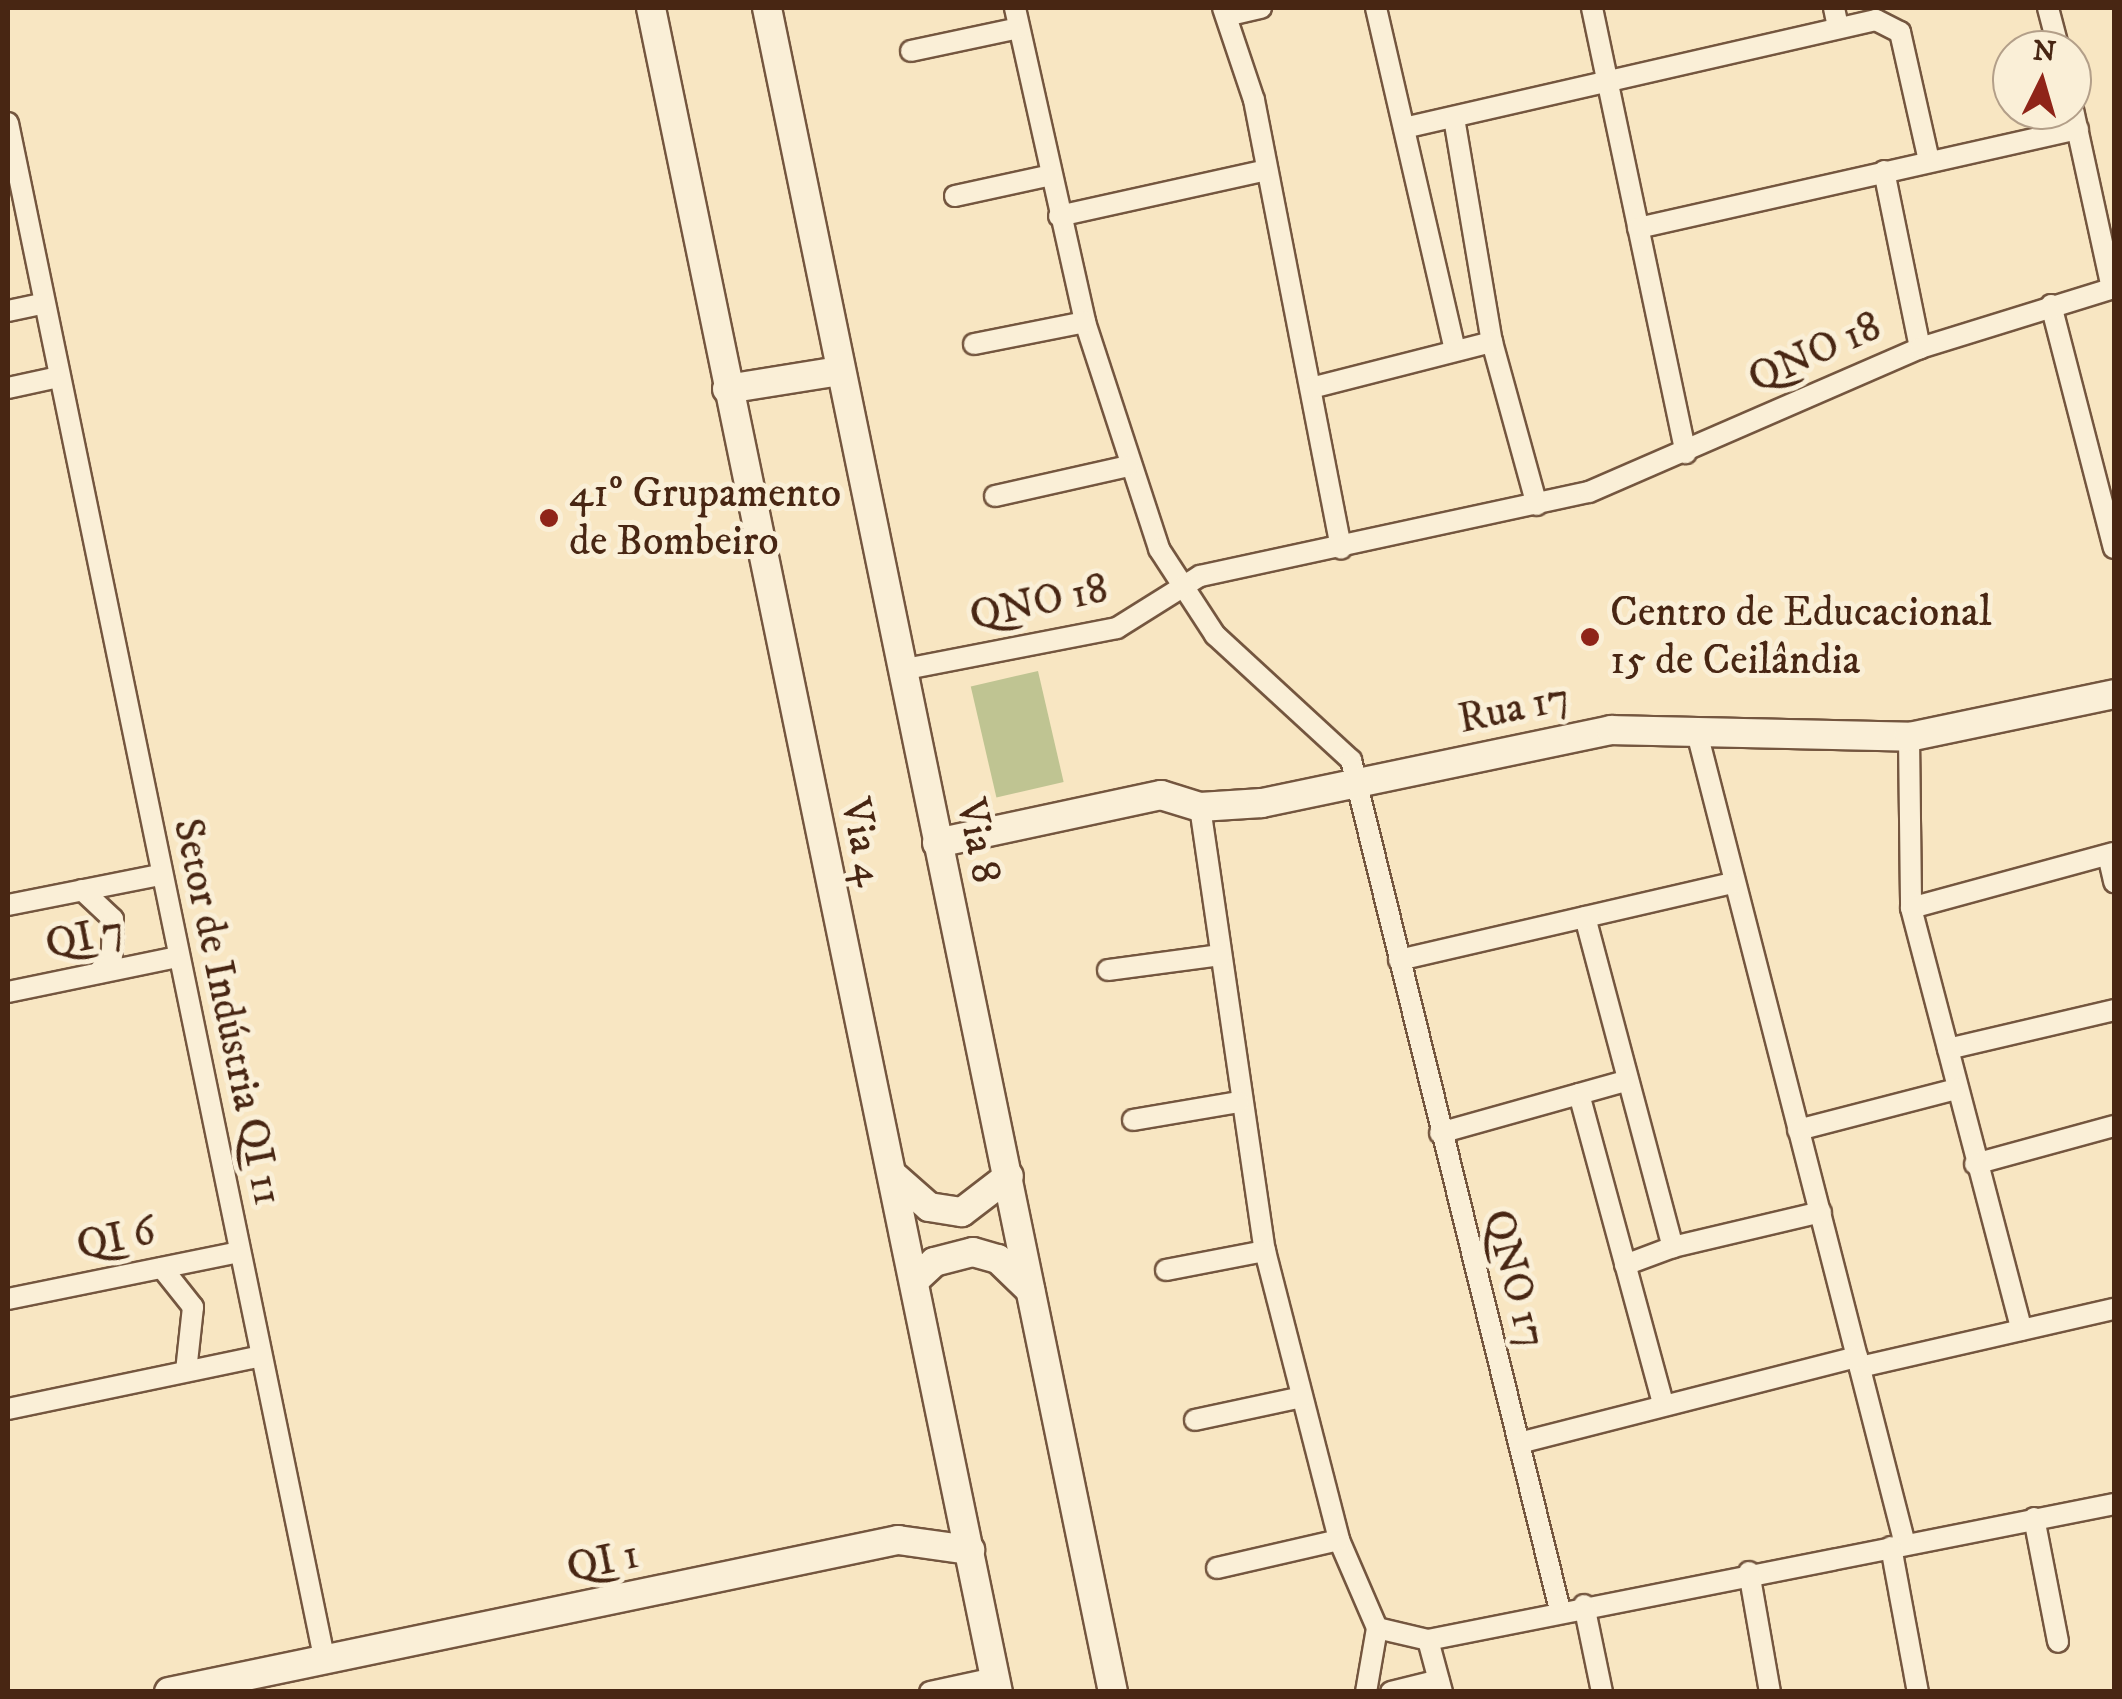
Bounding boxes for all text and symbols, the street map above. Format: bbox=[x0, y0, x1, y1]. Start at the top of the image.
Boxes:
north arrow bbox=[1992, 30, 2092, 130]
text: N bbox=[2032, 33, 2057, 70]
street label: QNO 18 bbox=[1741, 302, 1889, 404]
place label: 41º Grupamento de Bombeiro bbox=[569, 469, 841, 568]
marker: 41º Grupamento de Bombeiro bbox=[538, 507, 560, 529]
street label: QNO 18 bbox=[965, 564, 1113, 642]
place label: Centro de Educacional 15 de Ceilândia bbox=[1610, 588, 1992, 686]
marker: Centro de Educacional 15 de Ceilândia bbox=[1579, 626, 1601, 648]
street label: Rua 17 bbox=[1454, 673, 1574, 745]
street label: Via 4 bbox=[829, 794, 895, 890]
street label: Via 8 bbox=[945, 794, 1011, 888]
street label: Setor de Indústria QI 11 bbox=[161, 814, 293, 1210]
street label: QI 7 bbox=[41, 905, 129, 971]
street label: QNO 17 bbox=[1471, 1204, 1557, 1354]
street label: QI 6 bbox=[72, 1206, 160, 1272]
street label: QI 1 bbox=[562, 1530, 644, 1594]

